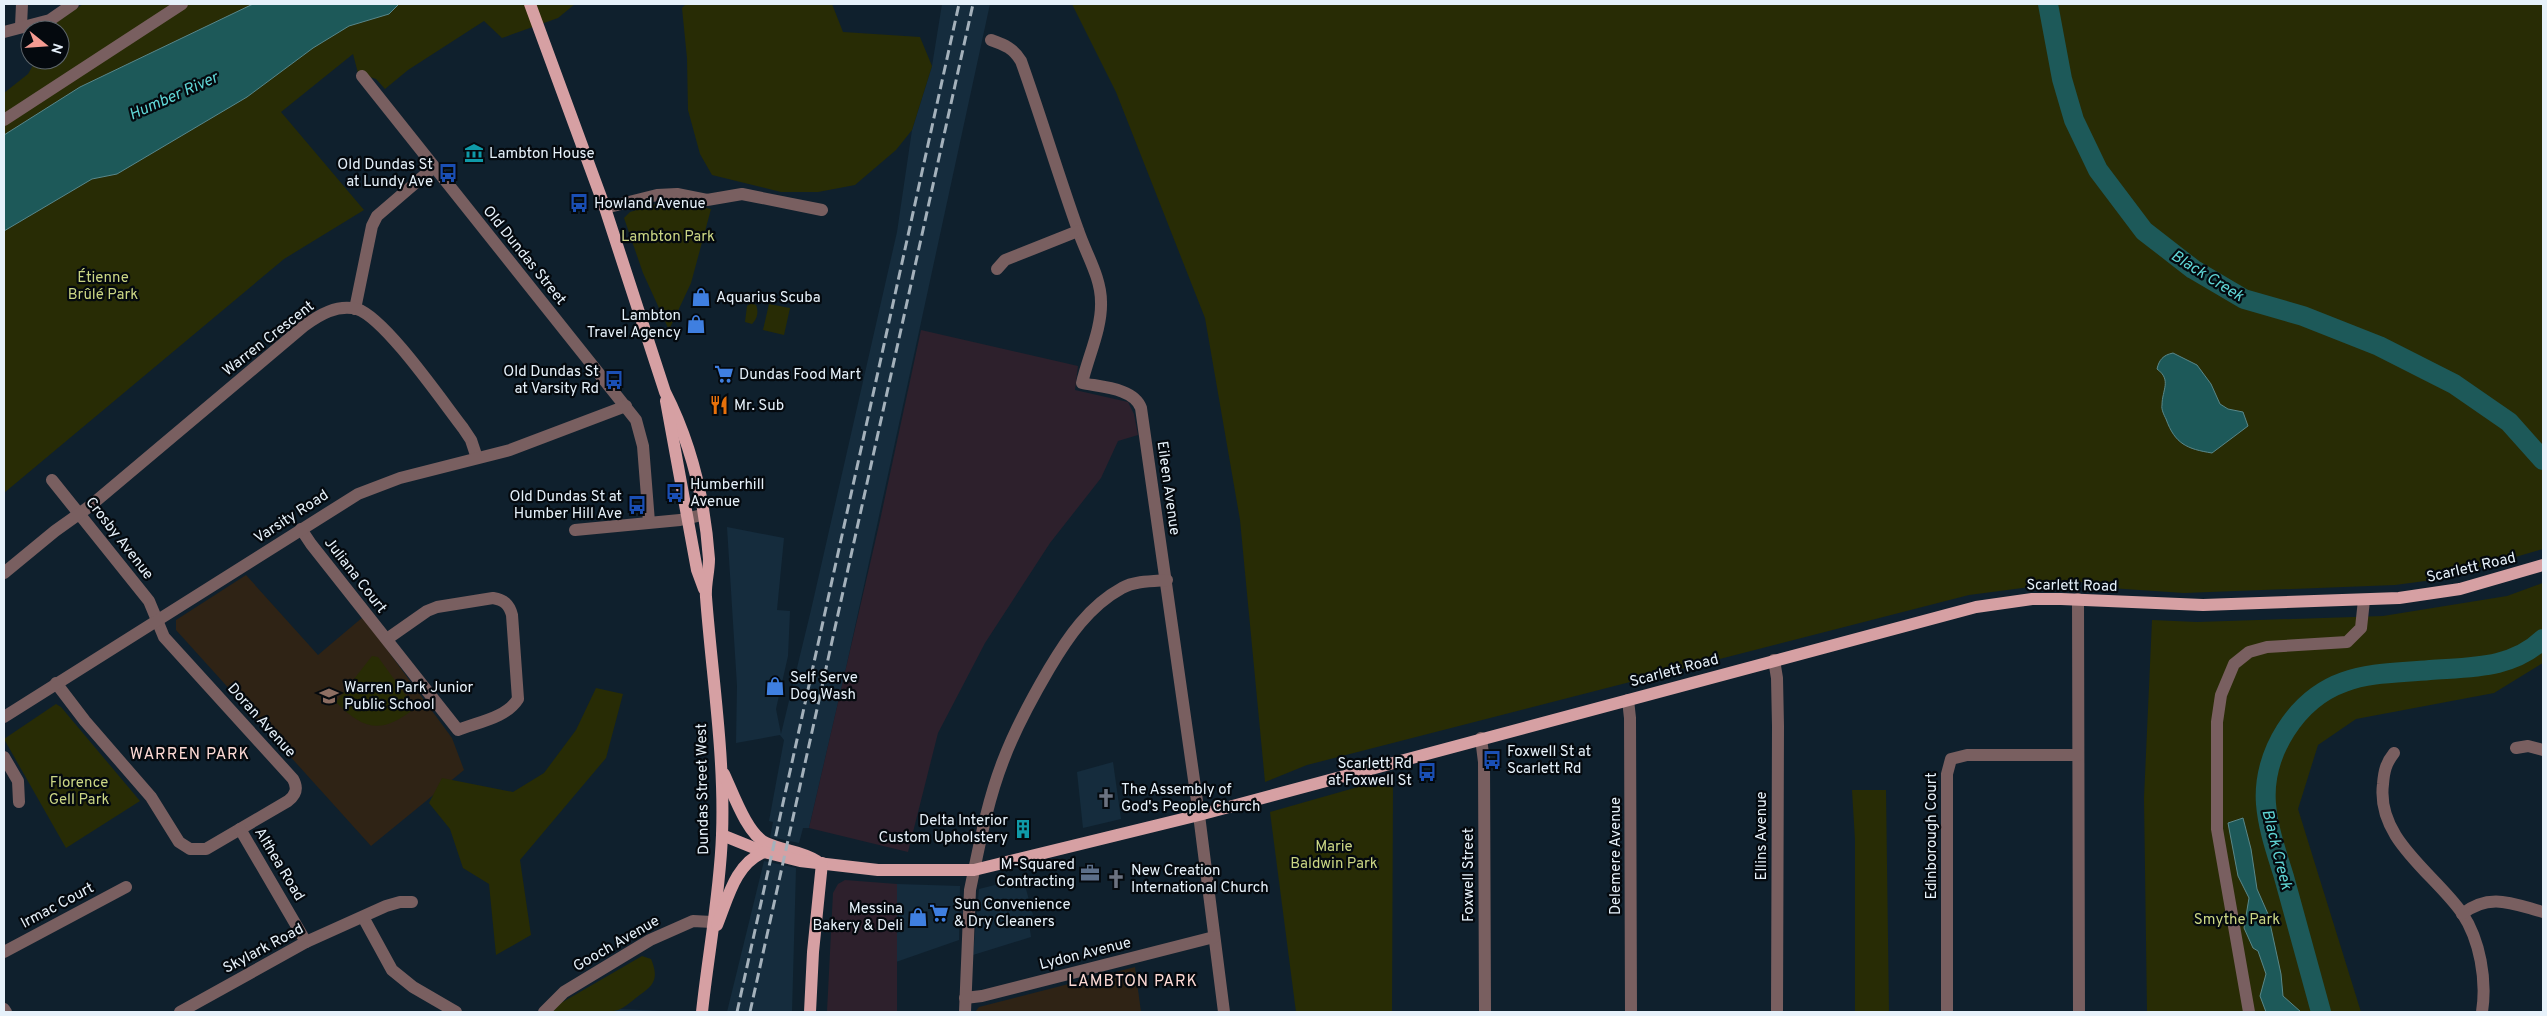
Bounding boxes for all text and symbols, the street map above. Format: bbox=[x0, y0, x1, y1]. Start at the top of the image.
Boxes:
north arrow bbox=[20, 20, 70, 70]
text: N bbox=[46, 41, 66, 56]
water label: Humber River bbox=[126, 67, 223, 125]
museum icon: Lambton House bbox=[463, 142, 485, 164]
place label: Lambton House bbox=[489, 145, 595, 164]
place label: Old Dundas St at Lundy Ave bbox=[337, 156, 433, 192]
bus stop icon: Old Dundas St at Lundy Ave bbox=[437, 162, 459, 184]
bus stop icon: Howland Avenue bbox=[568, 192, 590, 214]
place label: Howland Avenue bbox=[594, 195, 706, 214]
street label: Old Dundas Street bbox=[478, 202, 570, 310]
park label: Lambton Park bbox=[621, 228, 715, 247]
water label: Black Creek bbox=[2167, 246, 2248, 307]
park label: Étienne Brûlé Park bbox=[68, 268, 138, 305]
shop icon: Aquarius Scuba bbox=[690, 286, 712, 308]
place label: Aquarius Scuba bbox=[716, 289, 821, 308]
street label: Warren Crescent bbox=[219, 297, 319, 381]
place label: Lambton Travel Agency bbox=[587, 307, 681, 343]
shop icon: Lambton Travel Agency bbox=[685, 313, 707, 335]
place label: Old Dundas St at Varsity Rd bbox=[503, 363, 599, 399]
supermarket icon: Dundas Food Mart bbox=[713, 363, 735, 385]
place label: Dundas Food Mart bbox=[739, 366, 861, 385]
bus stop icon: Old Dundas St at Varsity Rd bbox=[603, 369, 625, 391]
restaurant icon: Mr. Sub bbox=[708, 394, 730, 416]
place label: Mr. Sub bbox=[734, 397, 784, 416]
street label: Eileen Avenue bbox=[1152, 440, 1184, 536]
place label: Humberhill Avenue bbox=[690, 476, 765, 512]
bus stop icon: Humberhill Avenue bbox=[664, 482, 686, 504]
street label: Varsity Road bbox=[251, 486, 333, 548]
place label: Old Dundas St at Humber Hill Ave bbox=[509, 488, 622, 524]
street label: Crosby Avenue bbox=[81, 494, 157, 584]
bus stop icon: Old Dundas St at Humber Hill Ave bbox=[626, 494, 648, 516]
street label: Juliana Court bbox=[319, 534, 390, 618]
street label: Scarlett Road bbox=[2425, 549, 2518, 588]
street label: Scarlett Road bbox=[2026, 576, 2118, 597]
street label: Scarlett Road bbox=[1628, 650, 1721, 692]
place label: Self Serve Dog Wash bbox=[790, 669, 858, 705]
shop icon: Self Serve Dog Wash bbox=[764, 675, 786, 697]
place label: Warren Park Junior Public School bbox=[344, 679, 473, 715]
street label: Doran Avenue bbox=[223, 680, 299, 762]
school or university icon: Warren Park Junior Public School bbox=[318, 685, 340, 707]
street label: Dundas Street West bbox=[693, 723, 714, 855]
place label: Foxwell St at Scarlett Rd bbox=[1507, 743, 1591, 779]
district label: WARREN PARK bbox=[130, 745, 250, 765]
bus stop icon: Foxwell St at Scarlett Rd bbox=[1481, 749, 1503, 771]
place label: Scarlett Rd at Foxwell St bbox=[1328, 755, 1412, 791]
bus stop icon: Scarlett Rd at Foxwell St bbox=[1416, 761, 1438, 783]
street label: Edinborough Court bbox=[1923, 772, 1942, 900]
park label: Florence Gell Park bbox=[49, 774, 109, 810]
place label: The Assembly of God's People Church bbox=[1121, 781, 1260, 817]
church icon: The Assembly of God's People Church bbox=[1095, 787, 1117, 809]
street label: Ellins Avenue bbox=[1753, 791, 1772, 881]
street label: Delemere Avenue bbox=[1607, 797, 1626, 915]
water label: Black Creek bbox=[2256, 807, 2296, 893]
place label: Delta Interior Custom Upholstery bbox=[879, 812, 1008, 848]
building icon: Delta Interior Custom Upholstery bbox=[1012, 818, 1034, 840]
street label: Althea Road bbox=[249, 825, 308, 905]
street label: Foxwell Street bbox=[1460, 828, 1479, 922]
park label: Marie Baldwin Park bbox=[1290, 838, 1378, 874]
place label: M-Squared Contracting bbox=[996, 856, 1075, 892]
office icon: M-Squared Contracting bbox=[1079, 862, 1101, 884]
place label: New Creation International Church bbox=[1131, 862, 1269, 898]
church icon: New Creation International Church bbox=[1105, 868, 1127, 890]
street label: Irmac Court bbox=[18, 879, 98, 934]
place label: Sun Convenience & Dry Cleaners bbox=[954, 896, 1071, 932]
place label: Messina Bakery & Deli bbox=[812, 900, 903, 936]
supermarket icon: Sun Convenience & Dry Cleaners bbox=[928, 902, 950, 924]
shop icon: Messina Bakery & Deli bbox=[907, 906, 929, 928]
park label: Smythe Park bbox=[2194, 911, 2280, 930]
street label: Gooch Avenue bbox=[570, 912, 663, 977]
street label: Skylark Road bbox=[220, 920, 307, 979]
street label: Lydon Avenue bbox=[1038, 934, 1133, 975]
district label: LAMBTON PARK bbox=[1068, 972, 1198, 992]

